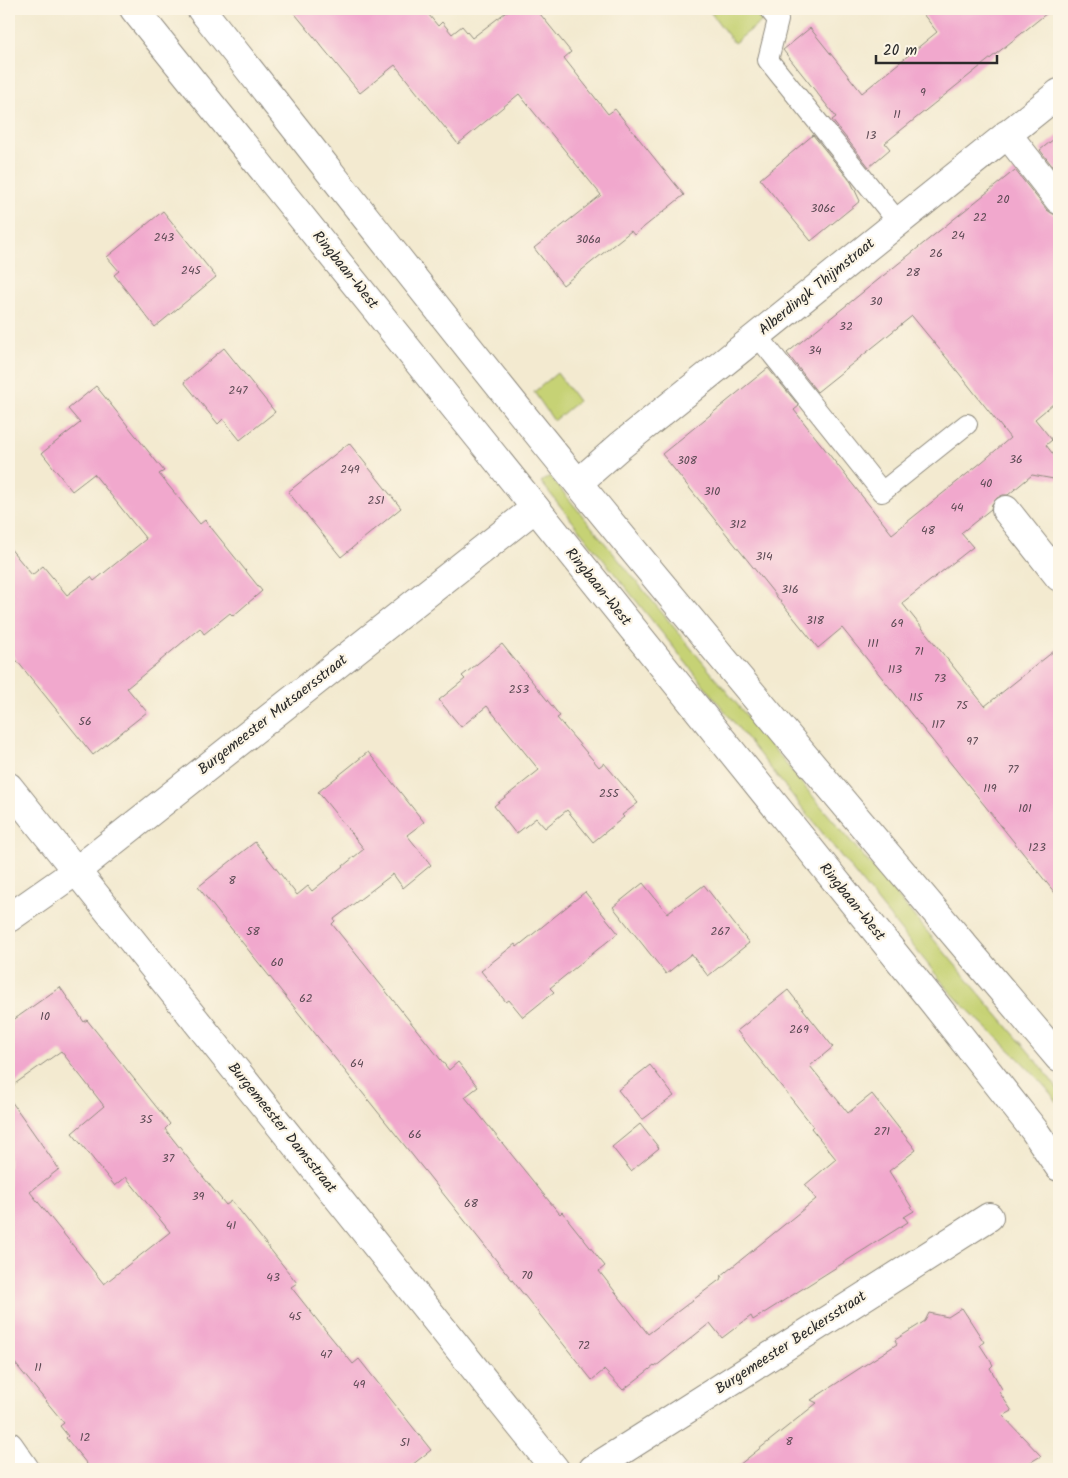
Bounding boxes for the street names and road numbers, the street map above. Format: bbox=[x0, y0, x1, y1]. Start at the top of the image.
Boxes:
street label: Ringbaan-West bbox=[306, 226, 384, 315]
street label: Alberdingk Thijmstraat bbox=[753, 232, 881, 342]
street label: Ringbaan-West bbox=[559, 543, 637, 632]
street label: Burgemeester Mutsaersstraat bbox=[193, 649, 353, 781]
street label: Ringbaan-West bbox=[813, 858, 891, 947]
street label: Burgemeester Damsstraat bbox=[221, 1057, 343, 1199]
street label: Burgemeester Beckersstraat bbox=[711, 1285, 872, 1401]

